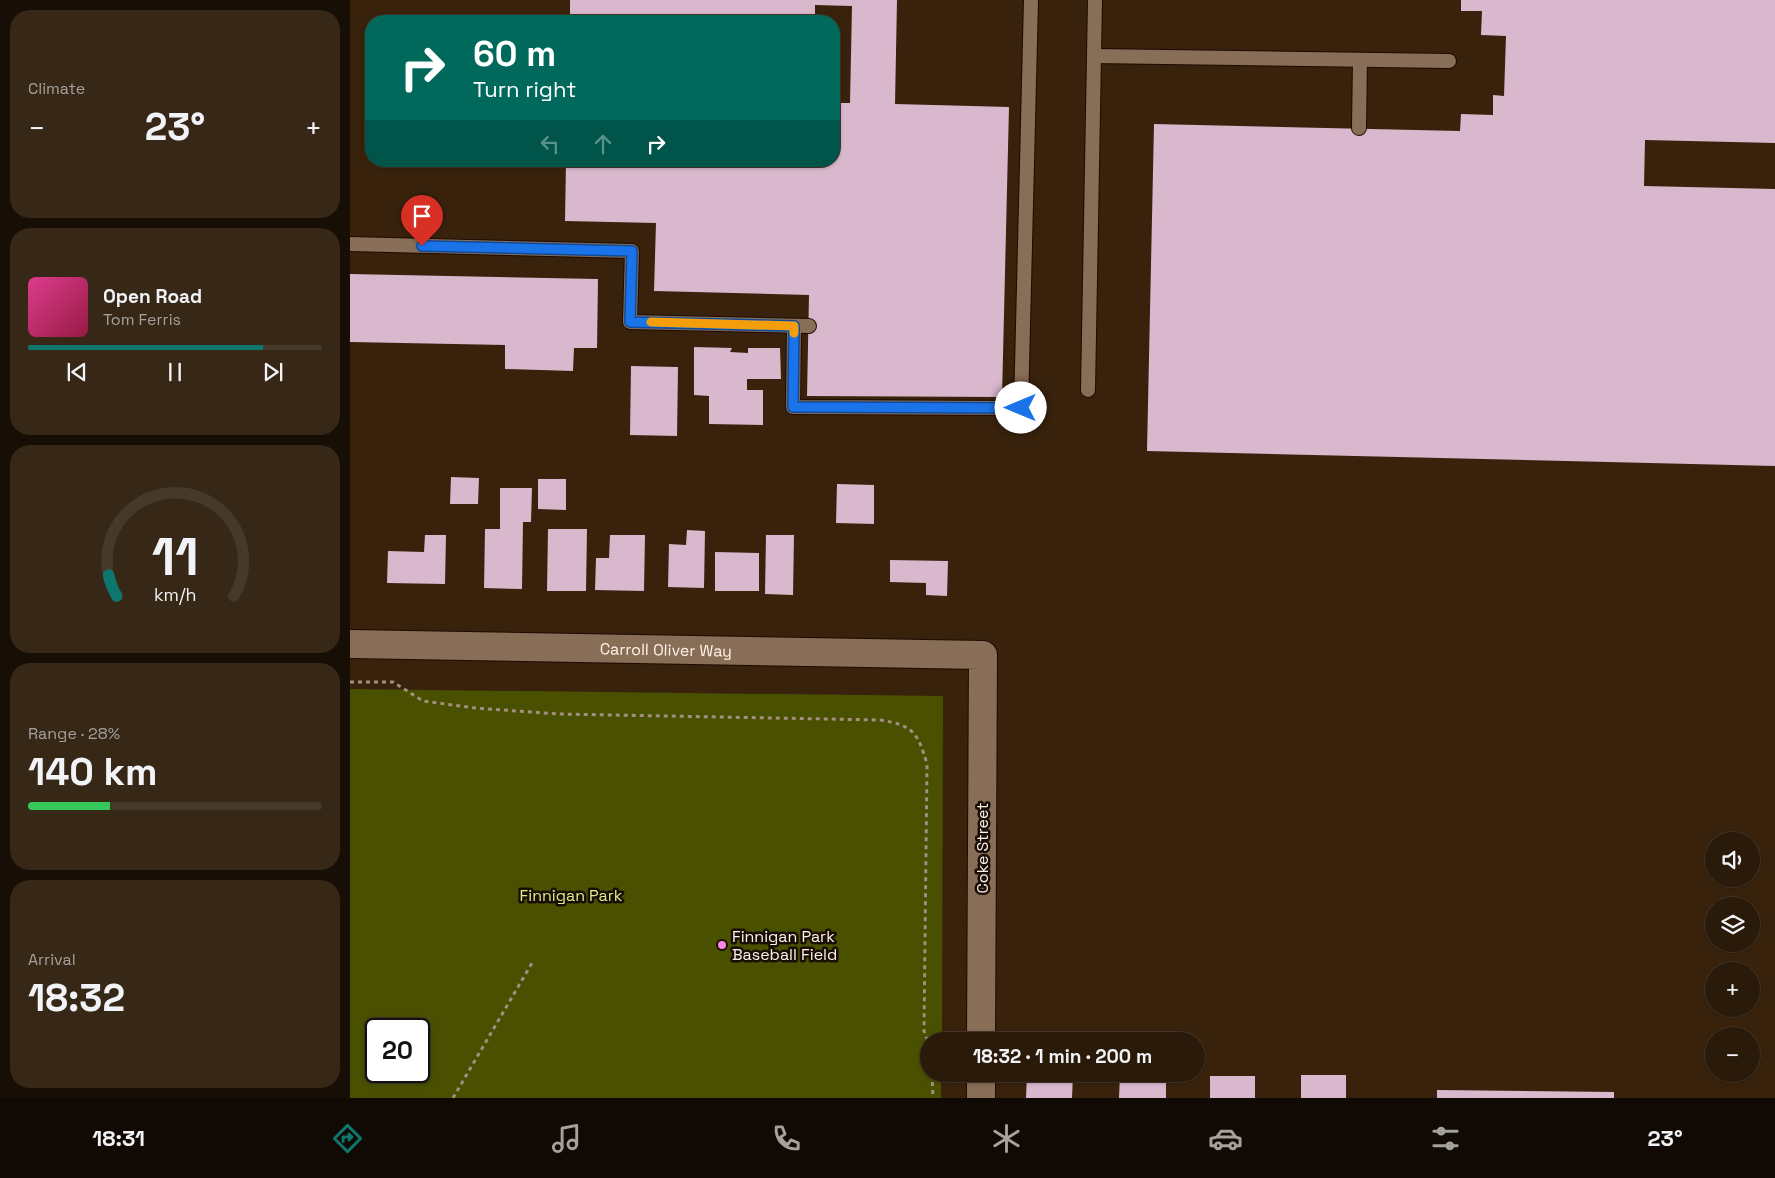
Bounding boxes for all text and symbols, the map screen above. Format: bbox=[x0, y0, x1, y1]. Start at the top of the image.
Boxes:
text: 60 m bbox=[473, 32, 556, 76]
icon: right bbox=[390, 35, 455, 100]
text: Turn right bbox=[473, 75, 576, 103]
text: Climate bbox=[28, 78, 85, 99]
text: 23° bbox=[145, 103, 205, 151]
text: − bbox=[28, 110, 45, 146]
text: + bbox=[305, 110, 322, 146]
icon: left bbox=[536, 130, 564, 158]
icon: ahead bbox=[589, 130, 617, 158]
icon: right bbox=[642, 130, 670, 158]
pin bbox=[401, 195, 443, 246]
icon: arrive bbox=[408, 202, 436, 230]
text: Open Road bbox=[103, 284, 202, 309]
text: Tom Ferris bbox=[103, 309, 181, 330]
icon: previous bbox=[63, 358, 91, 386]
icon: pause bbox=[161, 358, 189, 386]
icon: next bbox=[259, 358, 287, 386]
position arrow bbox=[994, 381, 1046, 433]
text: 11 bbox=[151, 524, 199, 590]
text: km/h bbox=[154, 583, 196, 606]
street label: Carroll Oliver Way bbox=[600, 638, 732, 661]
text: Range · 28% bbox=[28, 723, 120, 744]
text: 140 km bbox=[28, 748, 158, 796]
street label: Coke Street bbox=[972, 803, 993, 893]
map controls bbox=[1705, 832, 1760, 1082]
button: sound bbox=[1705, 832, 1760, 887]
park label: Finnigan Park bbox=[520, 885, 623, 906]
button: layers bbox=[1705, 897, 1760, 952]
place label: Finnigan Park Baseball Field bbox=[732, 926, 837, 965]
marker: Finnigan Park Baseball Field bbox=[716, 939, 728, 951]
text: Arrival bbox=[28, 949, 76, 970]
button: + bbox=[1705, 962, 1760, 1017]
text: 18:32 bbox=[28, 974, 125, 1022]
speed limit sign: 20 bbox=[365, 1018, 430, 1083]
button: − bbox=[1705, 1027, 1760, 1082]
text: 18:32 · 1 min · 200 m bbox=[973, 1044, 1152, 1069]
icon: directions bbox=[330, 1121, 365, 1156]
icon: music bbox=[549, 1121, 584, 1156]
icon: phone bbox=[769, 1121, 804, 1156]
icon: climate bbox=[989, 1121, 1024, 1156]
icon: car bbox=[1208, 1121, 1243, 1156]
icon: filters bbox=[1428, 1121, 1463, 1156]
text: 18:31 bbox=[92, 1124, 145, 1152]
text: 23° bbox=[1648, 1124, 1683, 1152]

